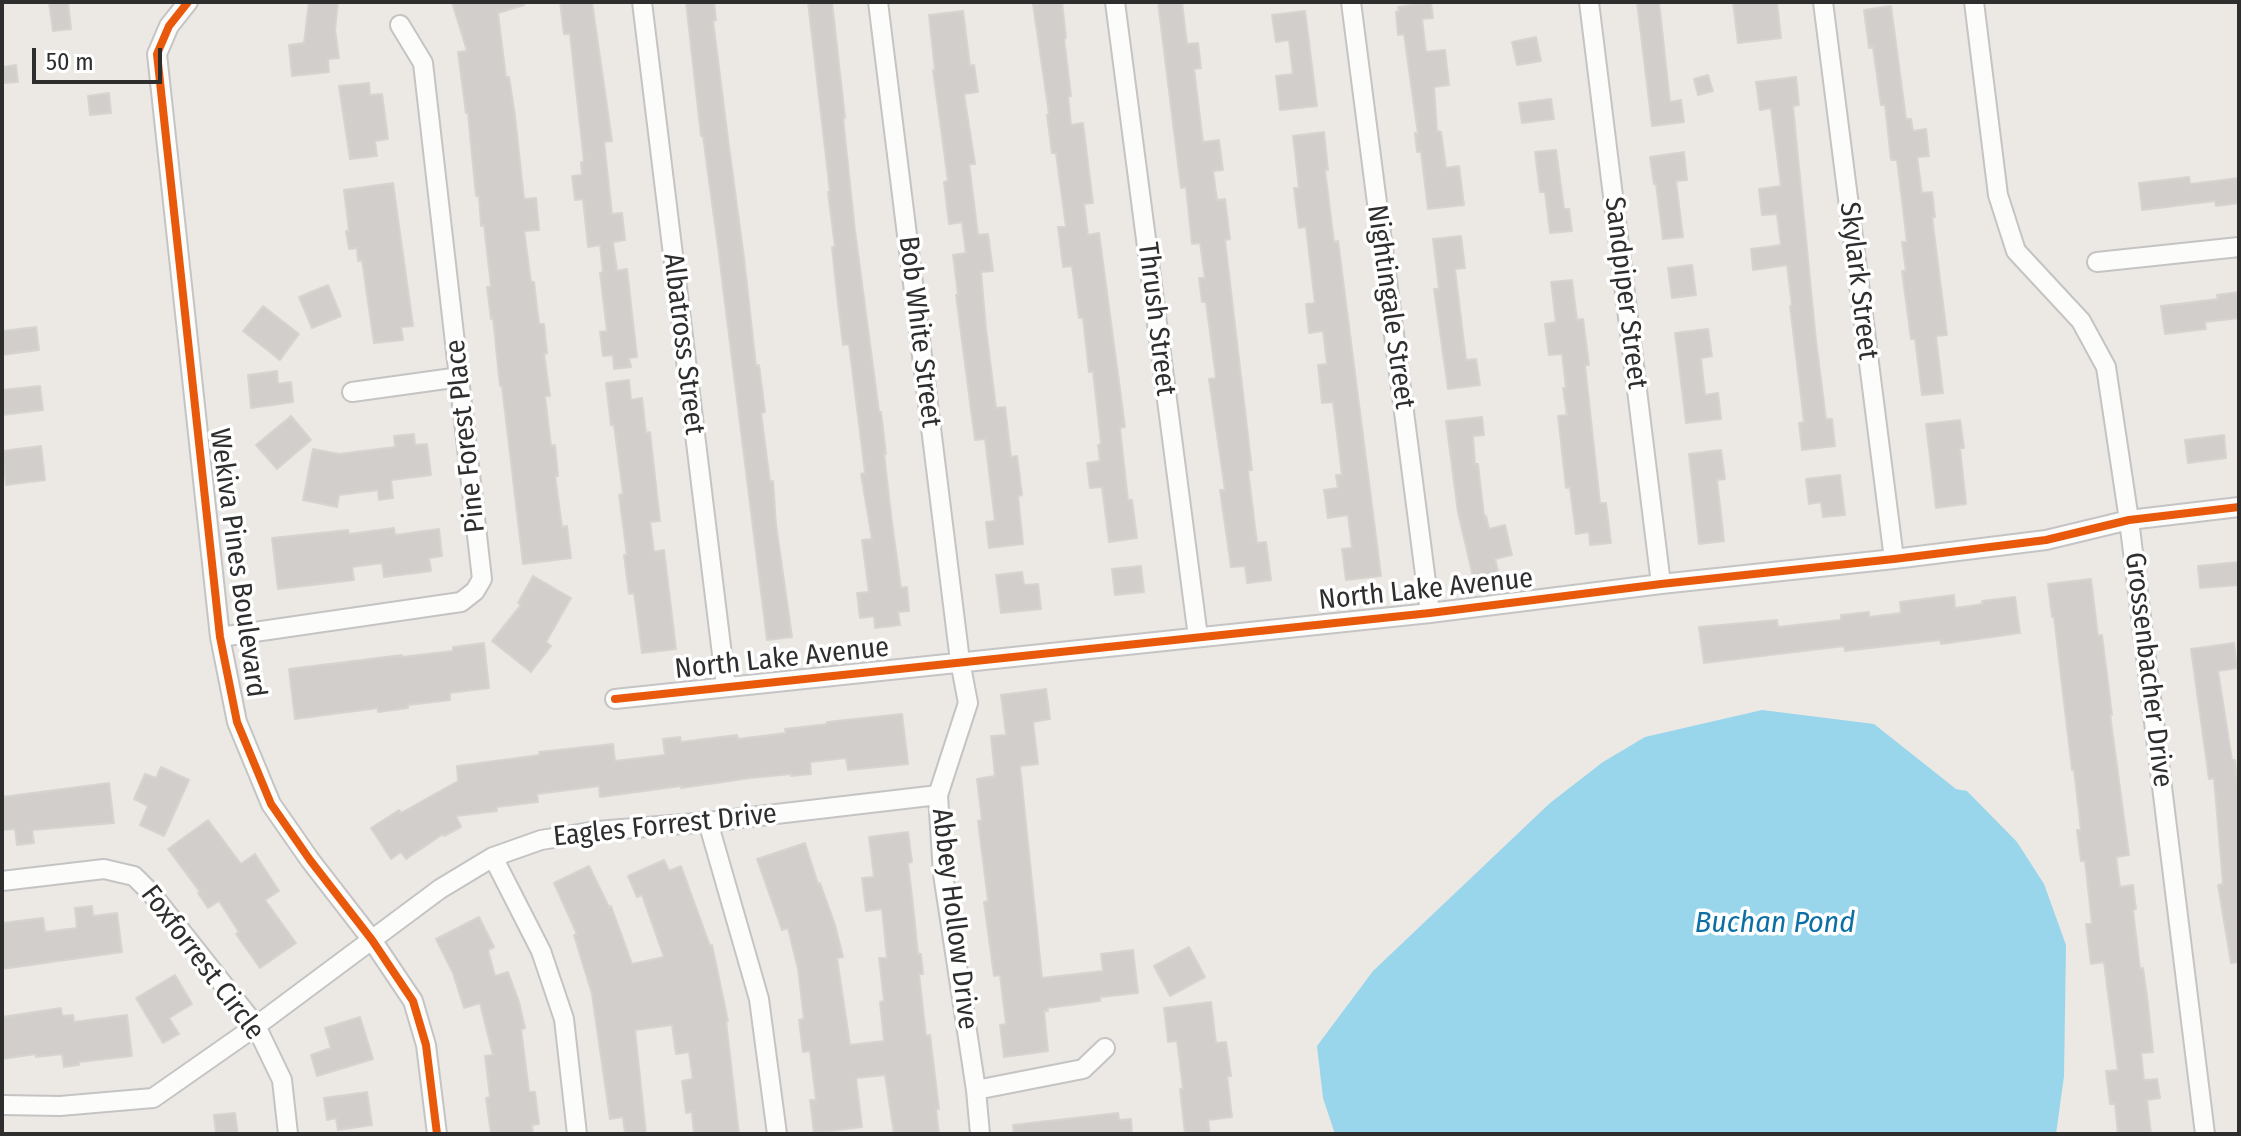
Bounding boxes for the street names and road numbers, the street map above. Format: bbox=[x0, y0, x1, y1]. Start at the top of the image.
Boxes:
street label: Sandpiper Street bbox=[1597, 195, 1653, 391]
street label: Skylark Street bbox=[1832, 200, 1884, 362]
street label: Nightingale Street bbox=[1359, 203, 1421, 411]
street label: Bob White Street bbox=[891, 235, 947, 429]
street label: Thrush Street bbox=[1130, 240, 1182, 398]
street label: Albatross Street bbox=[655, 251, 711, 437]
street label: Pine Forest Place bbox=[439, 338, 493, 534]
street label: Wekiva Pines Boulevard bbox=[201, 426, 273, 700]
street label: Grossenbacher Drive bbox=[2117, 551, 2179, 789]
street label: North Lake Avenue bbox=[1317, 562, 1535, 618]
street label: North Lake Avenue bbox=[673, 631, 891, 687]
street label: Eagles Forrest Drive bbox=[552, 798, 778, 854]
street label: Abbey Hollow Drive bbox=[924, 806, 984, 1032]
street label: Foxforrest Circle bbox=[133, 879, 271, 1047]

